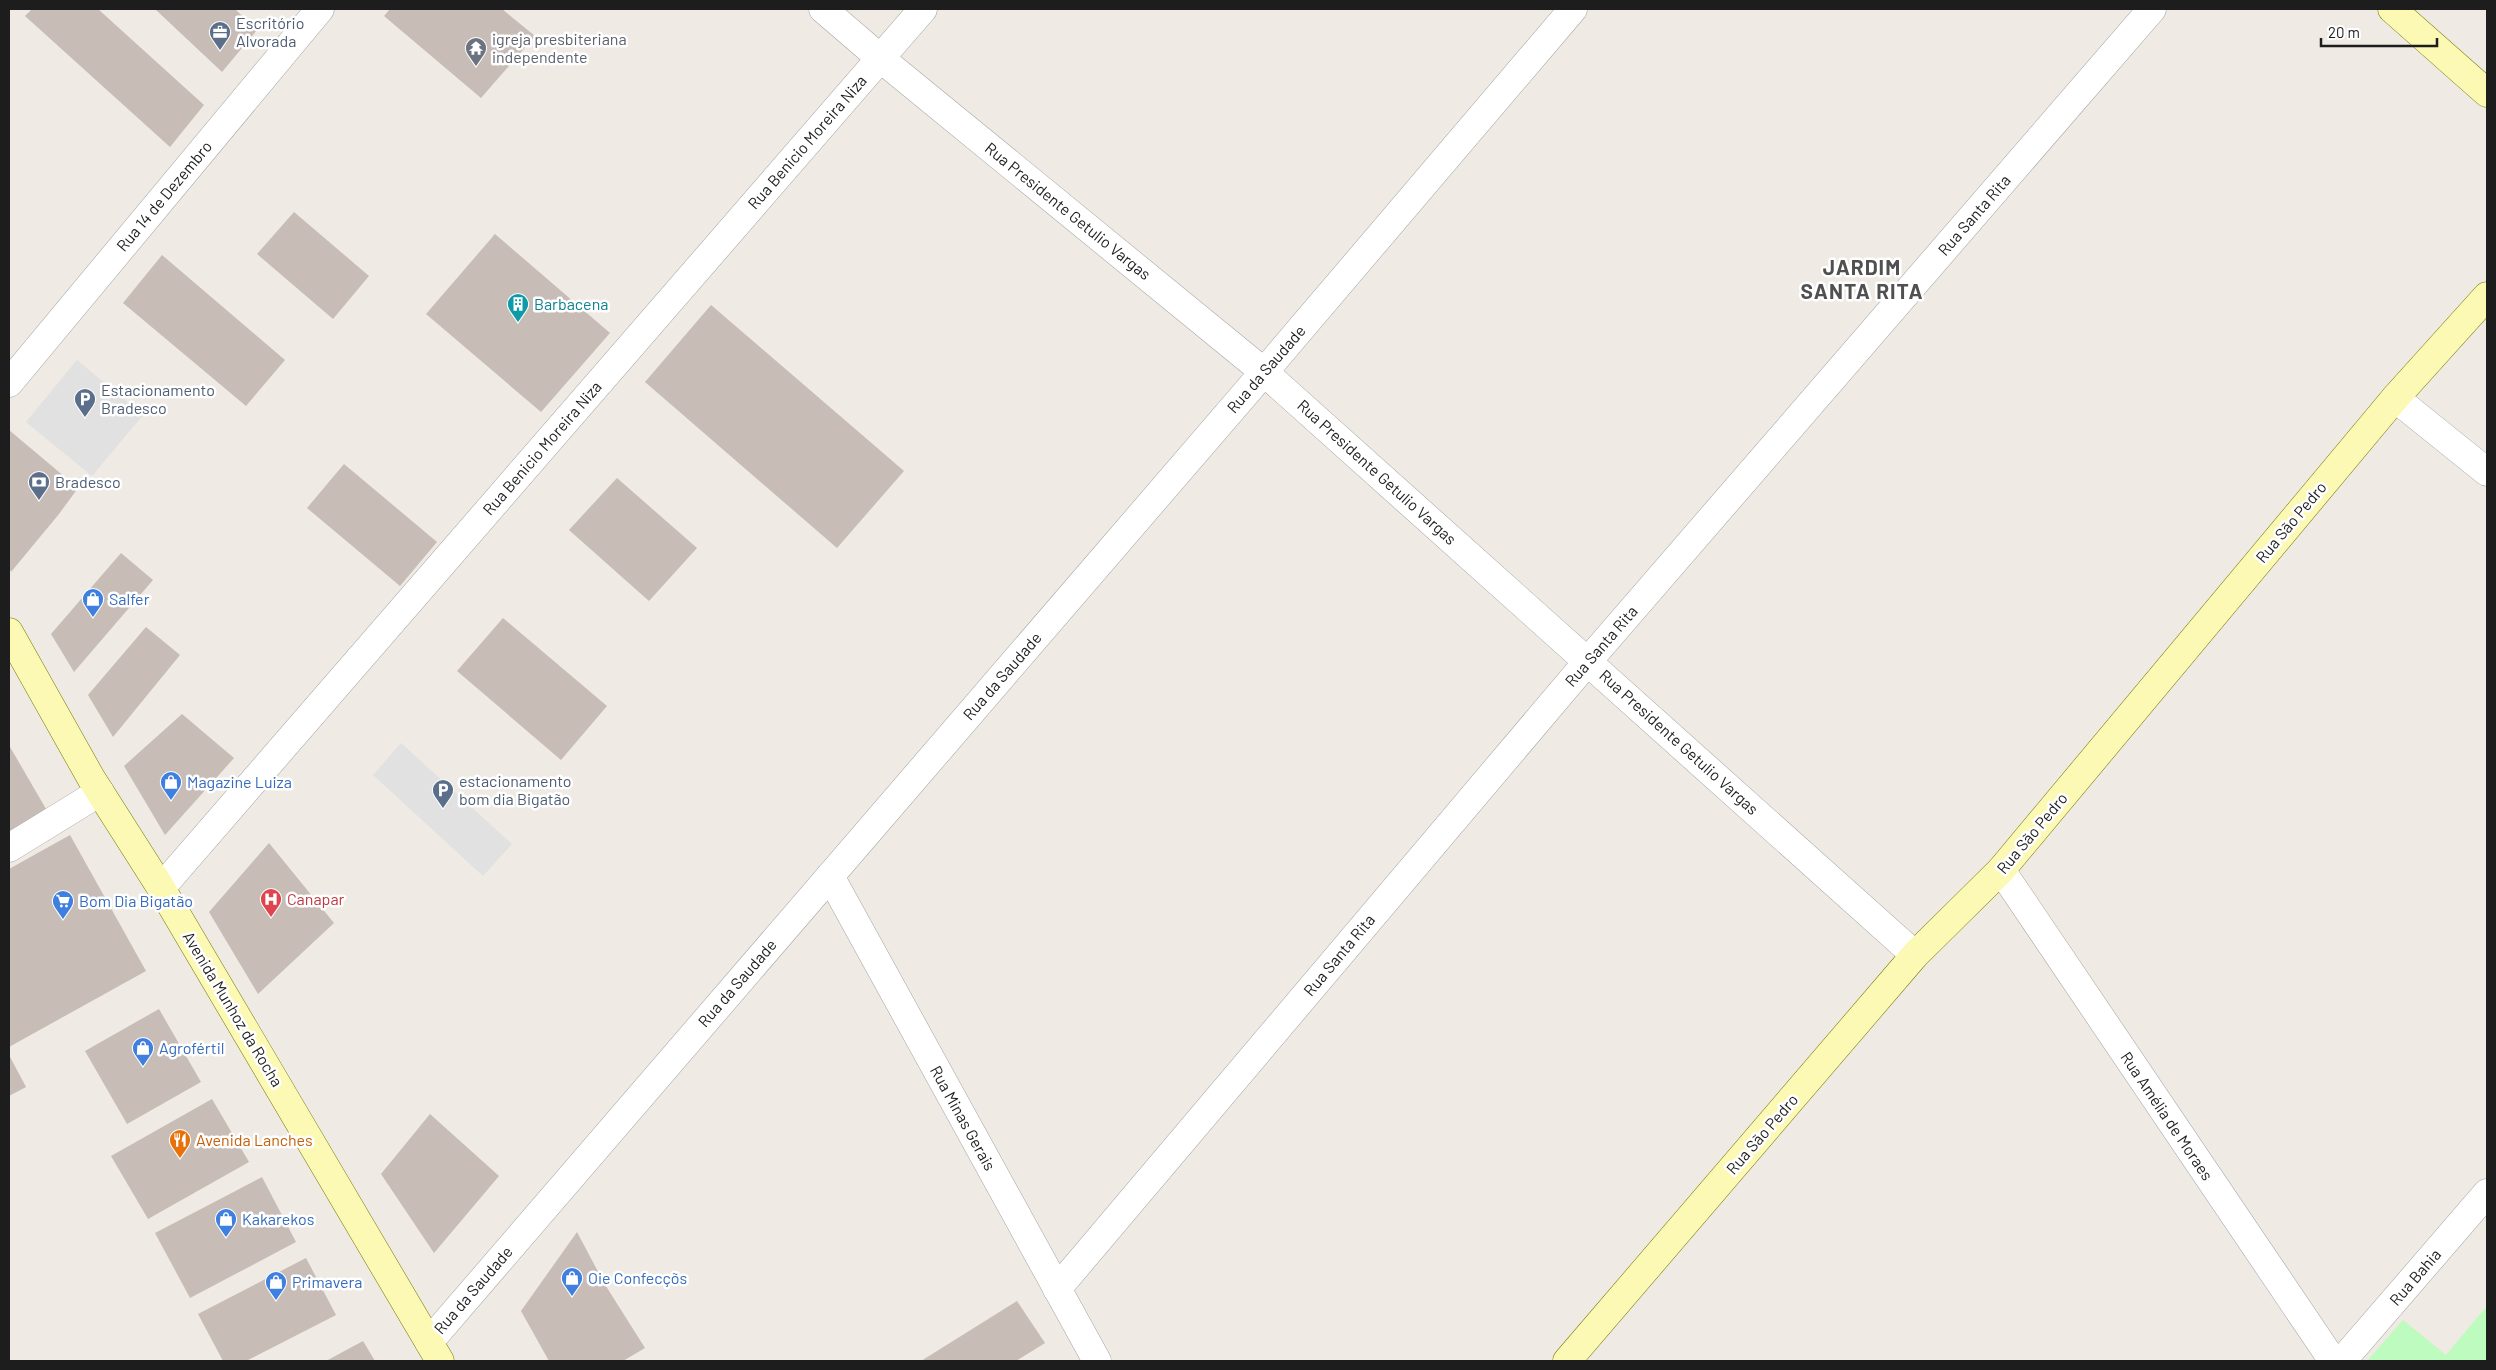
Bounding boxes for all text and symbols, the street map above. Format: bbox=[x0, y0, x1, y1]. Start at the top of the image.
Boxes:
place label: Escritório Alvorada bbox=[236, 13, 304, 50]
scale bar bbox=[2321, 15, 2437, 47]
office icon: Escritório Alvorada bbox=[208, 20, 232, 51]
text: 20 m bbox=[2328, 23, 2360, 41]
place label: igreja presbiteriana independente bbox=[492, 29, 627, 66]
temple icon: igreja presbiteriana independente bbox=[464, 36, 488, 67]
street label: Rua Benicio Moreira Niza bbox=[743, 71, 870, 213]
street label: Rua 14 de Dezembro bbox=[112, 137, 215, 255]
street label: Rua Presidente Getulio Vargas bbox=[982, 138, 1155, 283]
street label: Rua Santa Rita bbox=[1933, 170, 2014, 259]
district label: JARDIM SANTA RITA bbox=[1800, 254, 1924, 303]
building icon: Barbacena bbox=[506, 292, 530, 323]
place label: Barbacena bbox=[534, 294, 608, 313]
street label: Rua da Saudade bbox=[1222, 321, 1309, 416]
street label: Rua Benicio Moreira Niza bbox=[478, 377, 605, 519]
place label: Estacionamento Bradesco bbox=[101, 380, 215, 417]
parking icon: Estacionamento Bradesco bbox=[73, 387, 97, 418]
street label: Rua Presidente Getulio Vargas bbox=[1294, 395, 1461, 548]
bank icon: Bradesco bbox=[27, 470, 51, 501]
place label: Bradesco bbox=[55, 472, 121, 491]
street label: Rua São Pedro bbox=[2251, 477, 2330, 566]
shop icon: Salfer bbox=[81, 587, 105, 618]
place label: Salfer bbox=[109, 589, 150, 608]
street label: Rua Santa Rita bbox=[1560, 601, 1641, 690]
street label: Rua da Saudade bbox=[958, 628, 1045, 723]
street label: Rua Presidente Getulio Vargas bbox=[1596, 665, 1763, 818]
shop icon: Magazine Luiza bbox=[159, 770, 183, 801]
place label: estacionamento bom dia Bigatão bbox=[459, 771, 572, 808]
place label: Magazine Luiza bbox=[187, 772, 292, 791]
parking icon: estacionamento bom dia Bigatão bbox=[431, 778, 455, 809]
street label: Rua São Pedro bbox=[1992, 788, 2071, 877]
hospital icon: Canapar bbox=[259, 887, 283, 918]
supermarket icon: Bom Dia Bigatão bbox=[51, 889, 75, 920]
place label: Canapar bbox=[287, 889, 345, 908]
place label: Bom Dia Bigatão bbox=[79, 891, 193, 910]
street label: Rua Santa Rita bbox=[1299, 910, 1378, 999]
street label: Avenida Munhoz da Rocha bbox=[179, 928, 287, 1090]
street label: Rua da Saudade bbox=[693, 935, 780, 1030]
shop icon: Agrofértil bbox=[131, 1036, 155, 1067]
place label: Agrofértil bbox=[159, 1038, 224, 1057]
street label: Rua Amélia de Moraes bbox=[2117, 1048, 2217, 1184]
street label: Rua Minas Gerais bbox=[927, 1062, 1000, 1174]
street label: Rua São Pedro bbox=[1722, 1090, 1802, 1178]
restaurant icon: Avenida Lanches bbox=[168, 1128, 192, 1159]
place label: Avenida Lanches bbox=[196, 1130, 313, 1149]
shop icon: Kakarekos bbox=[214, 1207, 238, 1238]
place label: Kakarekos bbox=[242, 1209, 314, 1228]
street label: Rua da Saudade bbox=[429, 1242, 516, 1337]
street label: Rua Bahia bbox=[2385, 1244, 2444, 1309]
shop icon: Oie Confecçõs bbox=[560, 1266, 584, 1297]
place label: Oie Confecçõs bbox=[588, 1268, 687, 1287]
shop icon: Primavera bbox=[264, 1270, 288, 1301]
place label: Primavera bbox=[292, 1272, 363, 1291]

